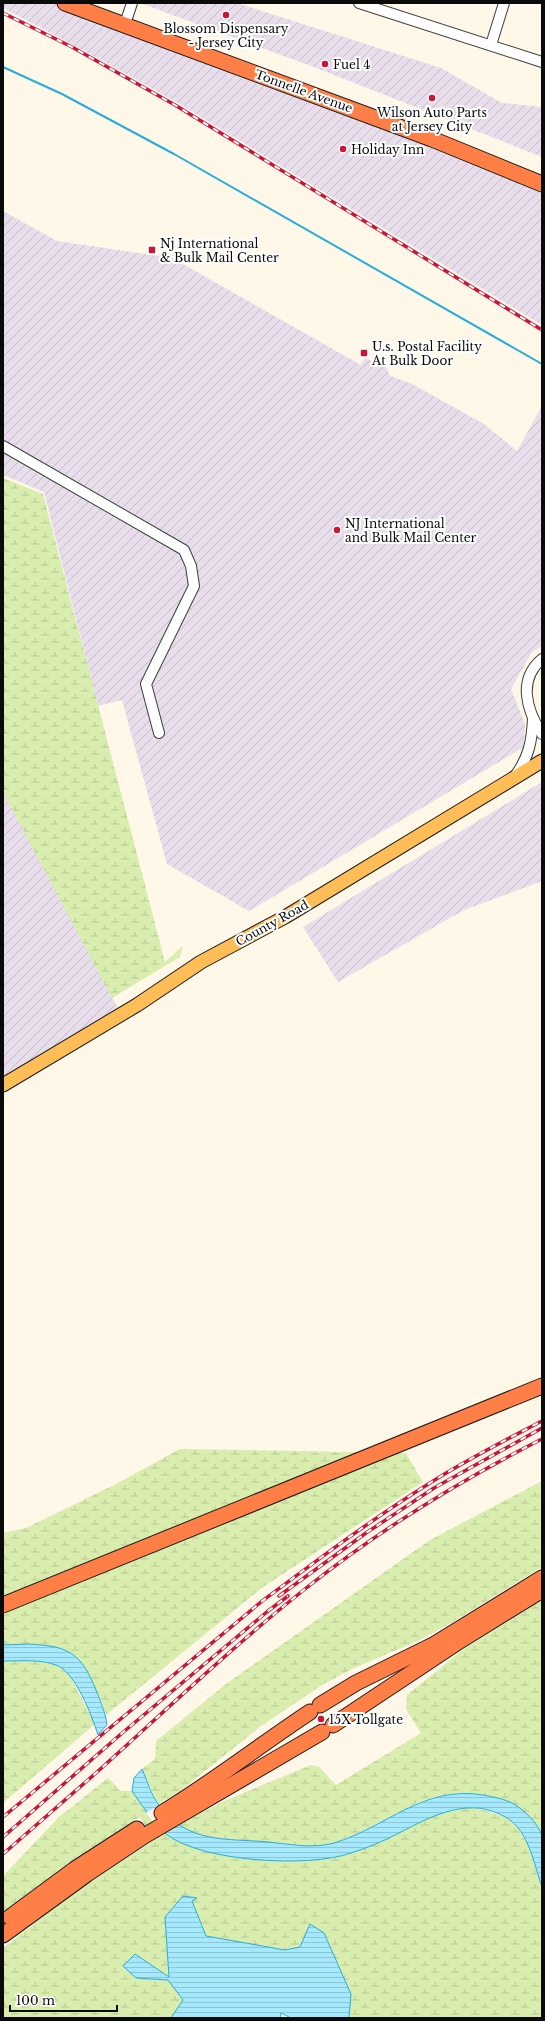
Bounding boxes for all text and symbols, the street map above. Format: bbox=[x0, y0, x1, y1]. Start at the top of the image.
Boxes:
marker: Blossom Dispensary - Jersey City bbox=[221, 10, 231, 20]
place label: Blossom Dispensary - Jersey City bbox=[164, 21, 289, 50]
place label: Fuel 4 bbox=[333, 57, 370, 72]
marker: Fuel 4 bbox=[320, 59, 330, 69]
street label: Tonnelle Avenue bbox=[253, 66, 355, 116]
marker: Wilson Auto Parts at Jersey City bbox=[427, 93, 437, 103]
place label: Wilson Auto Parts at Jersey City bbox=[376, 105, 487, 134]
place label: Holiday Inn bbox=[351, 142, 424, 157]
marker: Holiday Inn bbox=[338, 144, 348, 154]
place label: Nj International & Bulk Mail Center bbox=[160, 236, 279, 265]
marker: Nj International & Bulk Mail Center bbox=[147, 245, 157, 255]
place label: U.s. Postal Facility At Bulk Door bbox=[371, 339, 482, 368]
marker: U.s. Postal Facility At Bulk Door bbox=[359, 348, 369, 358]
place label: NJ International and Bulk Mail Center bbox=[345, 516, 477, 545]
marker: NJ International and Bulk Mail Center bbox=[332, 525, 342, 535]
street label: County Road bbox=[233, 897, 311, 949]
place label: 15X Tollgate bbox=[329, 1712, 403, 1727]
marker: 15X Tollgate bbox=[316, 1714, 326, 1724]
scale bar bbox=[10, 1987, 117, 2013]
text: 100 m bbox=[16, 1993, 55, 2008]

